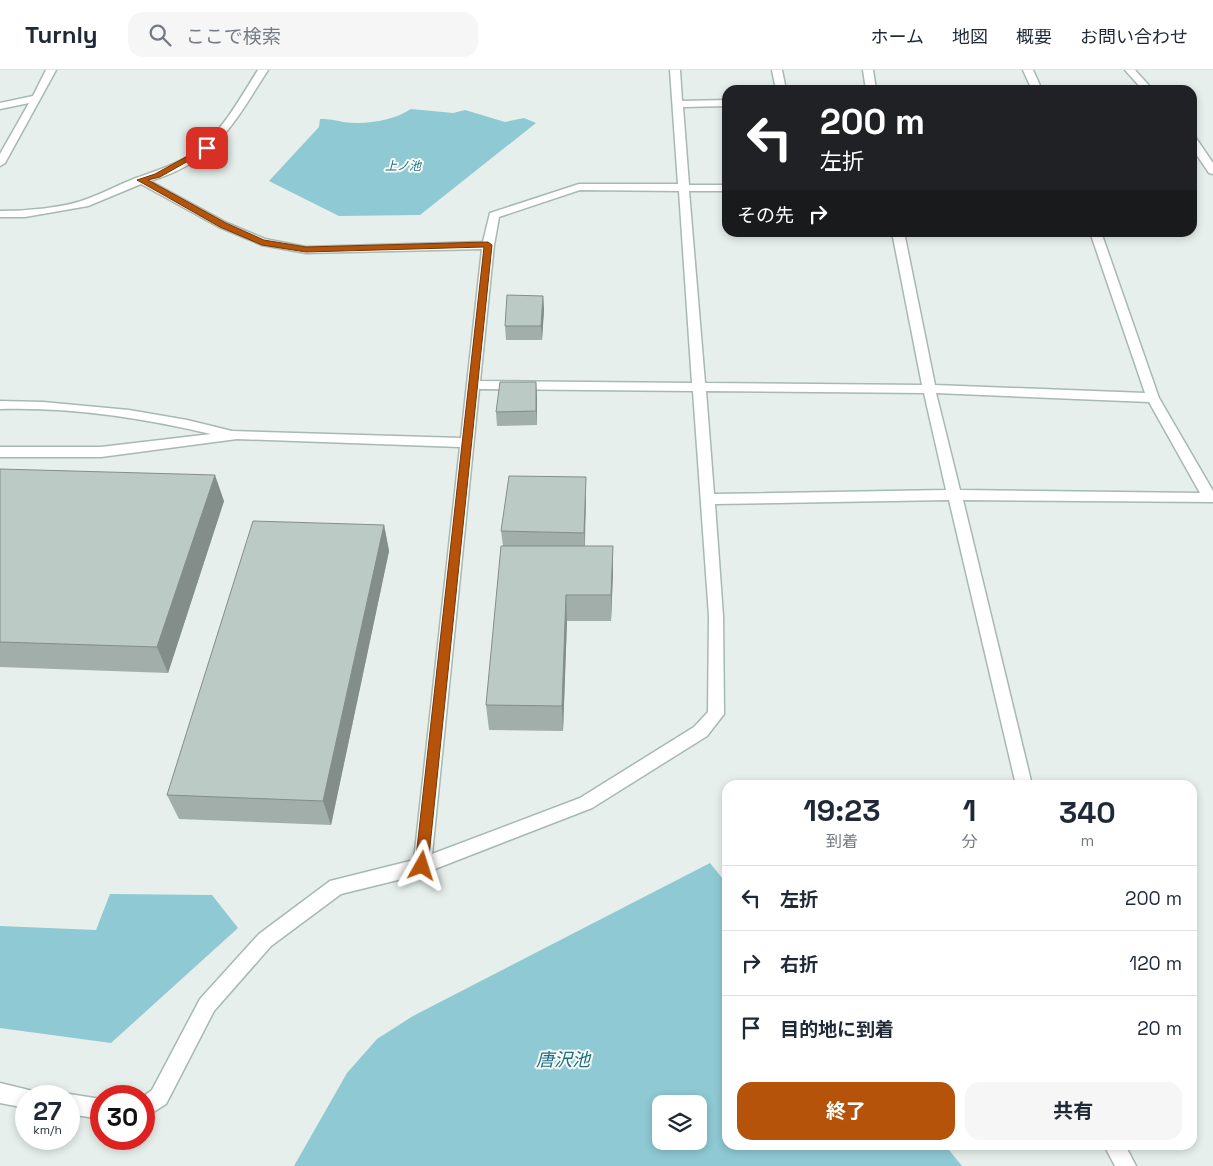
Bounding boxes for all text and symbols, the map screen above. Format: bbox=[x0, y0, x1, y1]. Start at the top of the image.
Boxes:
search box bbox=[128, 12, 478, 57]
text: Turnly bbox=[25, 19, 98, 50]
icon: search bbox=[146, 21, 174, 49]
text: ここで検索 bbox=[186, 24, 281, 49]
text: ホーム bbox=[871, 25, 924, 48]
text: 地図 bbox=[952, 25, 988, 48]
text: 概要 bbox=[1016, 25, 1052, 48]
text: お問い合わせ bbox=[1080, 25, 1188, 48]
text: 200 m bbox=[820, 100, 925, 144]
icon: left bbox=[737, 105, 802, 170]
pin bbox=[186, 127, 228, 169]
icon: arrive bbox=[193, 134, 221, 162]
text: 左折 bbox=[820, 147, 864, 175]
water label: 上ノ池 bbox=[385, 158, 422, 174]
icon: right bbox=[804, 200, 832, 228]
text: その先 bbox=[737, 203, 794, 228]
text: 19:23 bbox=[803, 791, 880, 830]
text: 1 bbox=[963, 791, 976, 830]
text: 340 bbox=[1059, 793, 1116, 832]
text: m bbox=[1080, 830, 1094, 851]
text: 到着 bbox=[826, 831, 858, 852]
text: 分 bbox=[962, 831, 978, 852]
position arrow bbox=[395, 839, 447, 891]
icon: left bbox=[737, 884, 765, 912]
text: 200 m bbox=[1125, 886, 1182, 911]
text: 左折 bbox=[780, 887, 818, 912]
icon: right bbox=[737, 949, 765, 977]
text: 120 m bbox=[1129, 951, 1182, 976]
text: 右折 bbox=[780, 952, 818, 977]
icon: arrive bbox=[737, 1014, 765, 1042]
text: 20 m bbox=[1137, 1016, 1182, 1041]
text: 目的地に到着 bbox=[780, 1017, 894, 1042]
water label: 唐沢池 bbox=[536, 1048, 592, 1071]
button: 終了 bbox=[737, 1082, 955, 1140]
button: 共有 bbox=[965, 1082, 1182, 1140]
speed limit sign: 30 bbox=[90, 1085, 155, 1150]
text: 27 bbox=[33, 1095, 62, 1127]
map controls bbox=[652, 1095, 707, 1150]
button: layers bbox=[652, 1095, 707, 1150]
text: km/h bbox=[33, 1122, 62, 1138]

